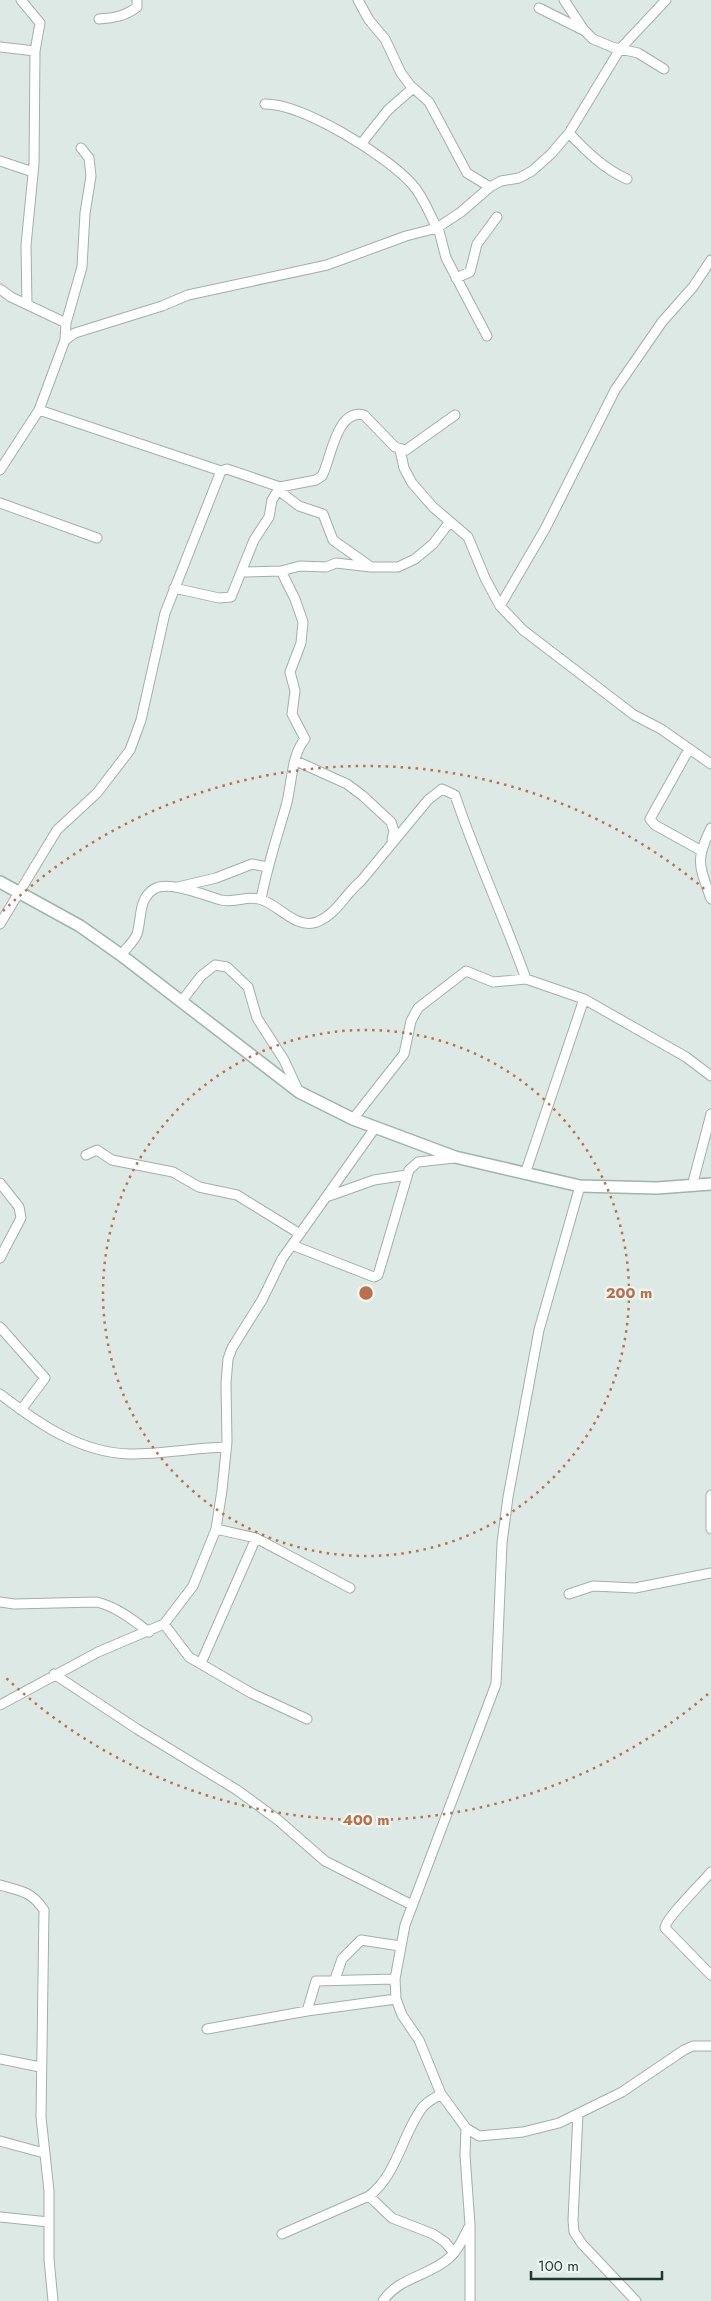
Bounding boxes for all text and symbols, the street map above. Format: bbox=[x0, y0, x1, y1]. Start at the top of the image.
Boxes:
text: 200 m bbox=[606, 1282, 652, 1304]
centre of rings bbox=[357, 1284, 375, 1302]
text: 400 m bbox=[342, 1809, 390, 1831]
scale bar bbox=[531, 2248, 662, 2280]
text: 100 m bbox=[538, 2255, 579, 2277]

